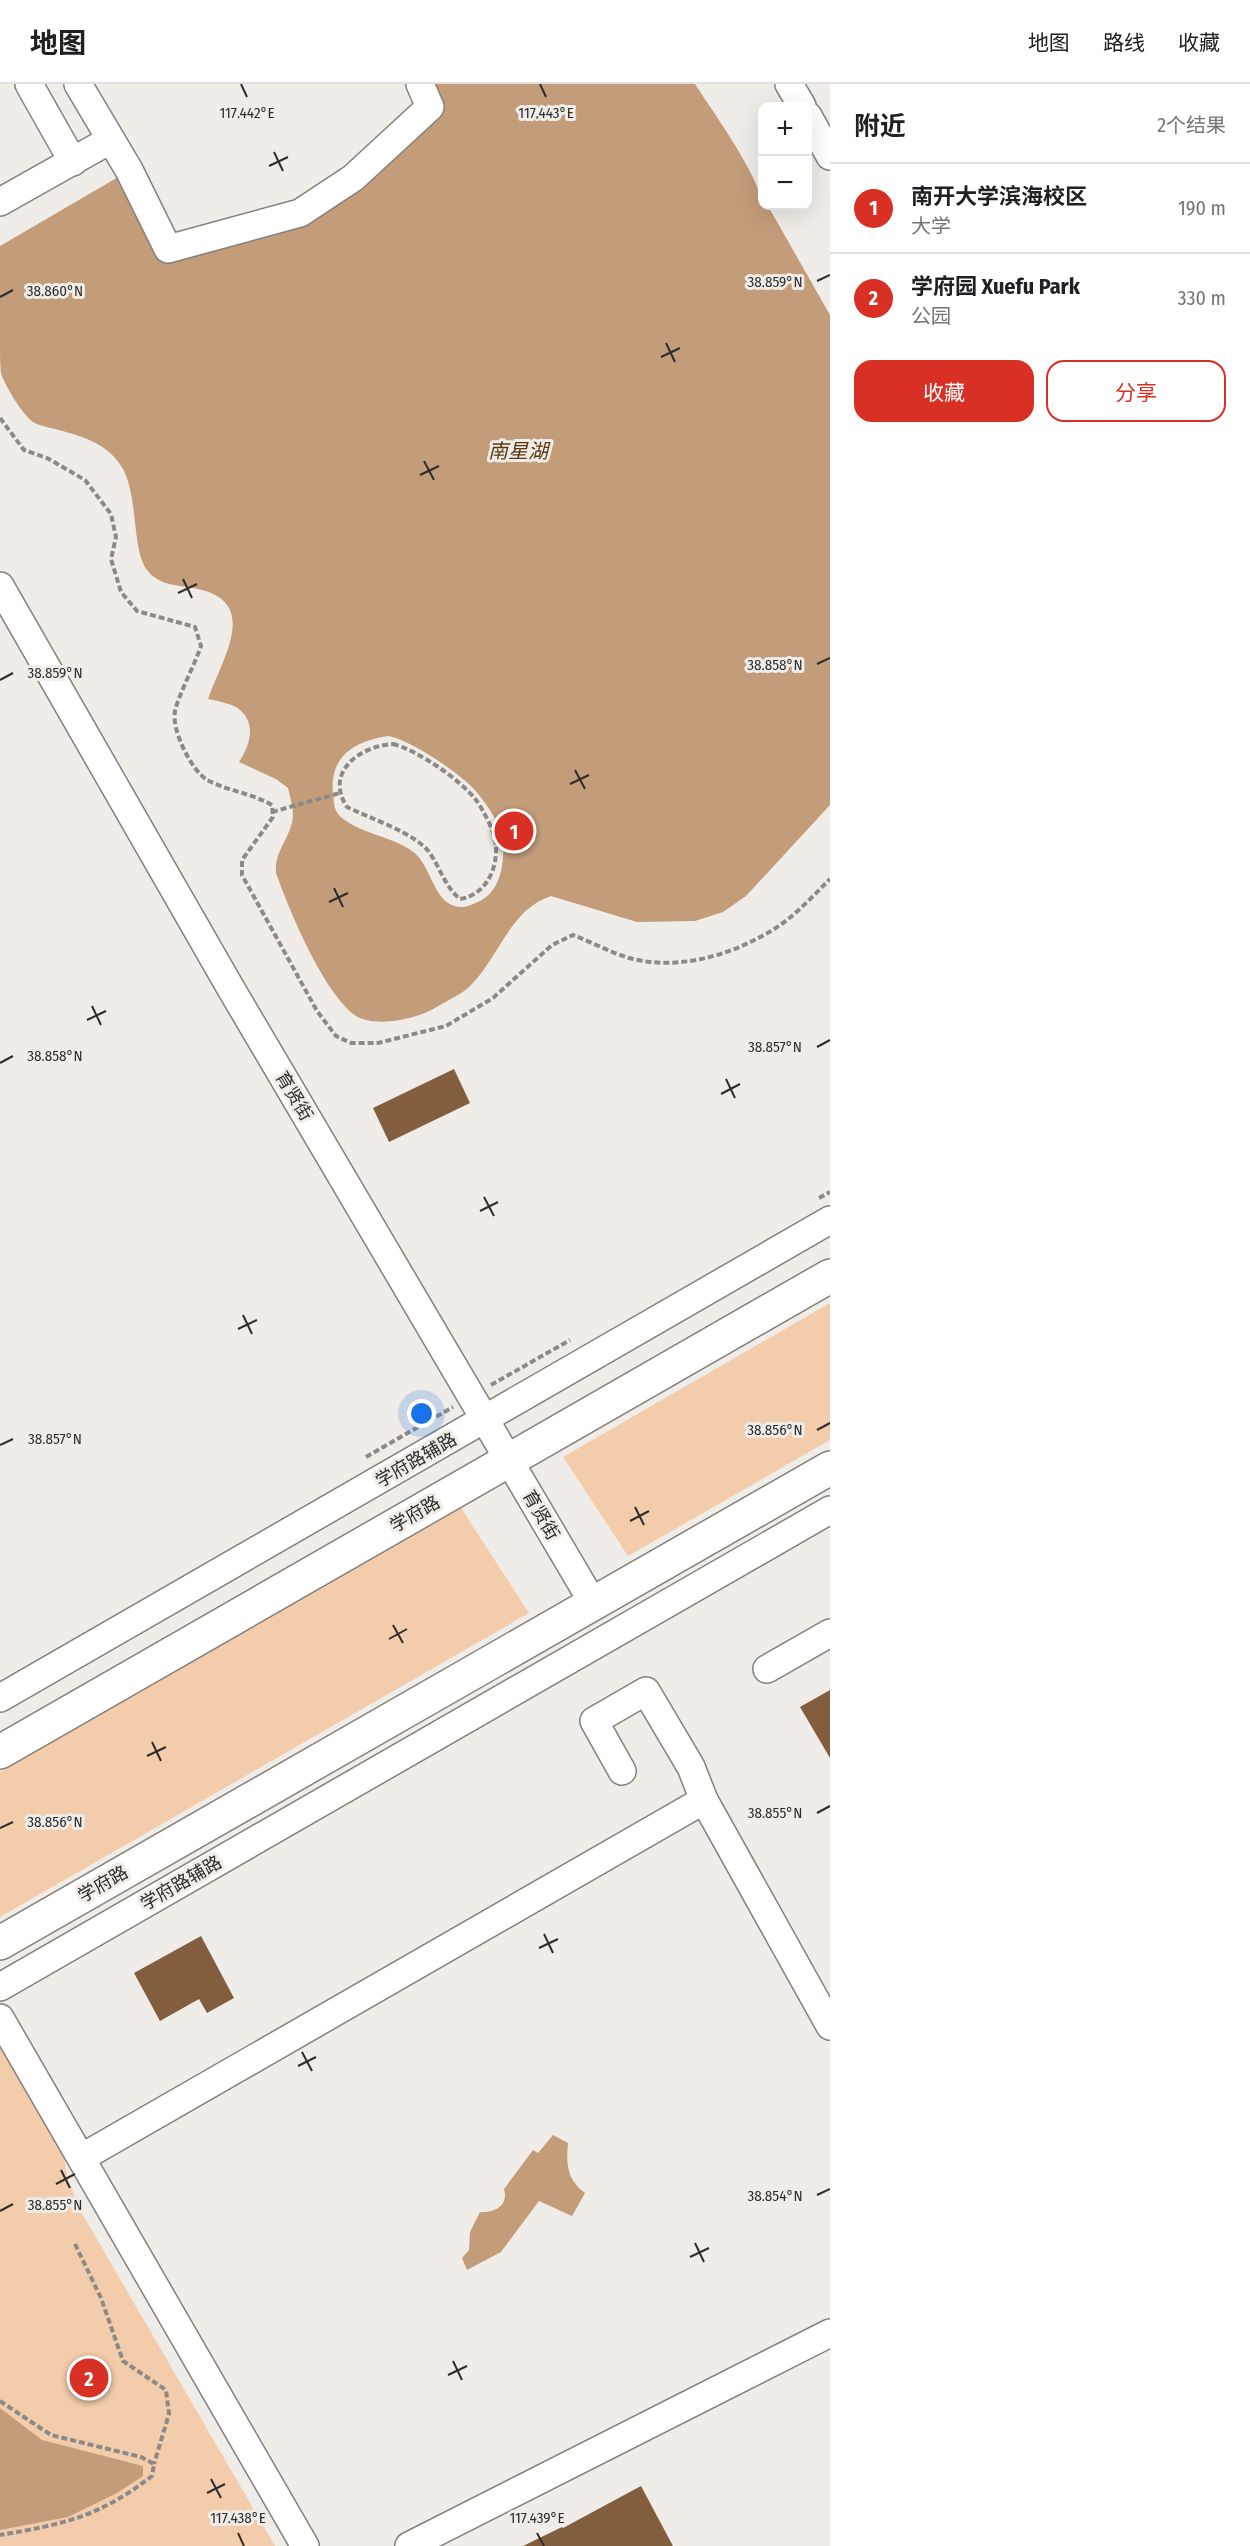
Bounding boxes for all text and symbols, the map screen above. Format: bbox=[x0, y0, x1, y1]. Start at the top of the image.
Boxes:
text: 地图 bbox=[30, 27, 86, 60]
text: 地图 bbox=[1028, 30, 1070, 56]
text: 路线 bbox=[1103, 30, 1145, 56]
text: 收藏 bbox=[1178, 30, 1220, 56]
map controls bbox=[758, 102, 812, 210]
button: + bbox=[758, 102, 812, 156]
text: 117.442°E bbox=[219, 104, 275, 122]
text: 117.443°E bbox=[518, 104, 574, 122]
text: 附近 bbox=[854, 111, 906, 142]
text: 2个结果 bbox=[1157, 113, 1226, 137]
button: − bbox=[758, 156, 812, 210]
text: 南开大学滨海校区 bbox=[911, 183, 1087, 210]
text: 1 bbox=[869, 196, 878, 220]
text: 190 m bbox=[1178, 196, 1226, 220]
text: 大学 bbox=[911, 214, 951, 238]
text: 38.859°N bbox=[747, 273, 803, 291]
text: 学府园 Xuefu Park bbox=[911, 273, 1080, 300]
text: 38.860°N bbox=[27, 282, 83, 300]
text: 2 bbox=[869, 286, 878, 310]
text: 330 m bbox=[1177, 286, 1226, 310]
text: 公园 bbox=[911, 304, 951, 328]
button: 收藏 bbox=[854, 360, 1034, 422]
button: 分享 bbox=[1046, 360, 1226, 422]
water label: 南星湖 bbox=[488, 439, 551, 463]
text: 38.858°N bbox=[747, 656, 803, 674]
text: 38.859°N bbox=[27, 664, 83, 682]
pin: 1 bbox=[494, 808, 534, 854]
text: 38.857°N bbox=[748, 1038, 802, 1056]
text: 38.858°N bbox=[27, 1047, 83, 1065]
street label: 育贤街 bbox=[271, 1067, 317, 1125]
your location bbox=[407, 1399, 436, 1428]
text: 38.856°N bbox=[747, 1421, 803, 1439]
street label: 学府路辅路 bbox=[372, 1428, 460, 1492]
text: 38.857°N bbox=[28, 1430, 82, 1448]
street label: 育贤街 bbox=[518, 1486, 564, 1544]
street label: 学府路 bbox=[386, 1491, 444, 1537]
text: 38.855°N bbox=[748, 1804, 802, 1822]
text: 38.856°N bbox=[27, 1813, 83, 1831]
street label: 学府路辅路 bbox=[137, 1851, 225, 1915]
street label: 学府路 bbox=[74, 1861, 132, 1907]
text: 38.854°N bbox=[747, 2187, 803, 2205]
text: 38.855°N bbox=[28, 2196, 82, 2214]
pin: 2 bbox=[70, 2356, 109, 2400]
text: 117.438°E bbox=[210, 2509, 266, 2527]
text: 117.439°E bbox=[509, 2509, 565, 2527]

